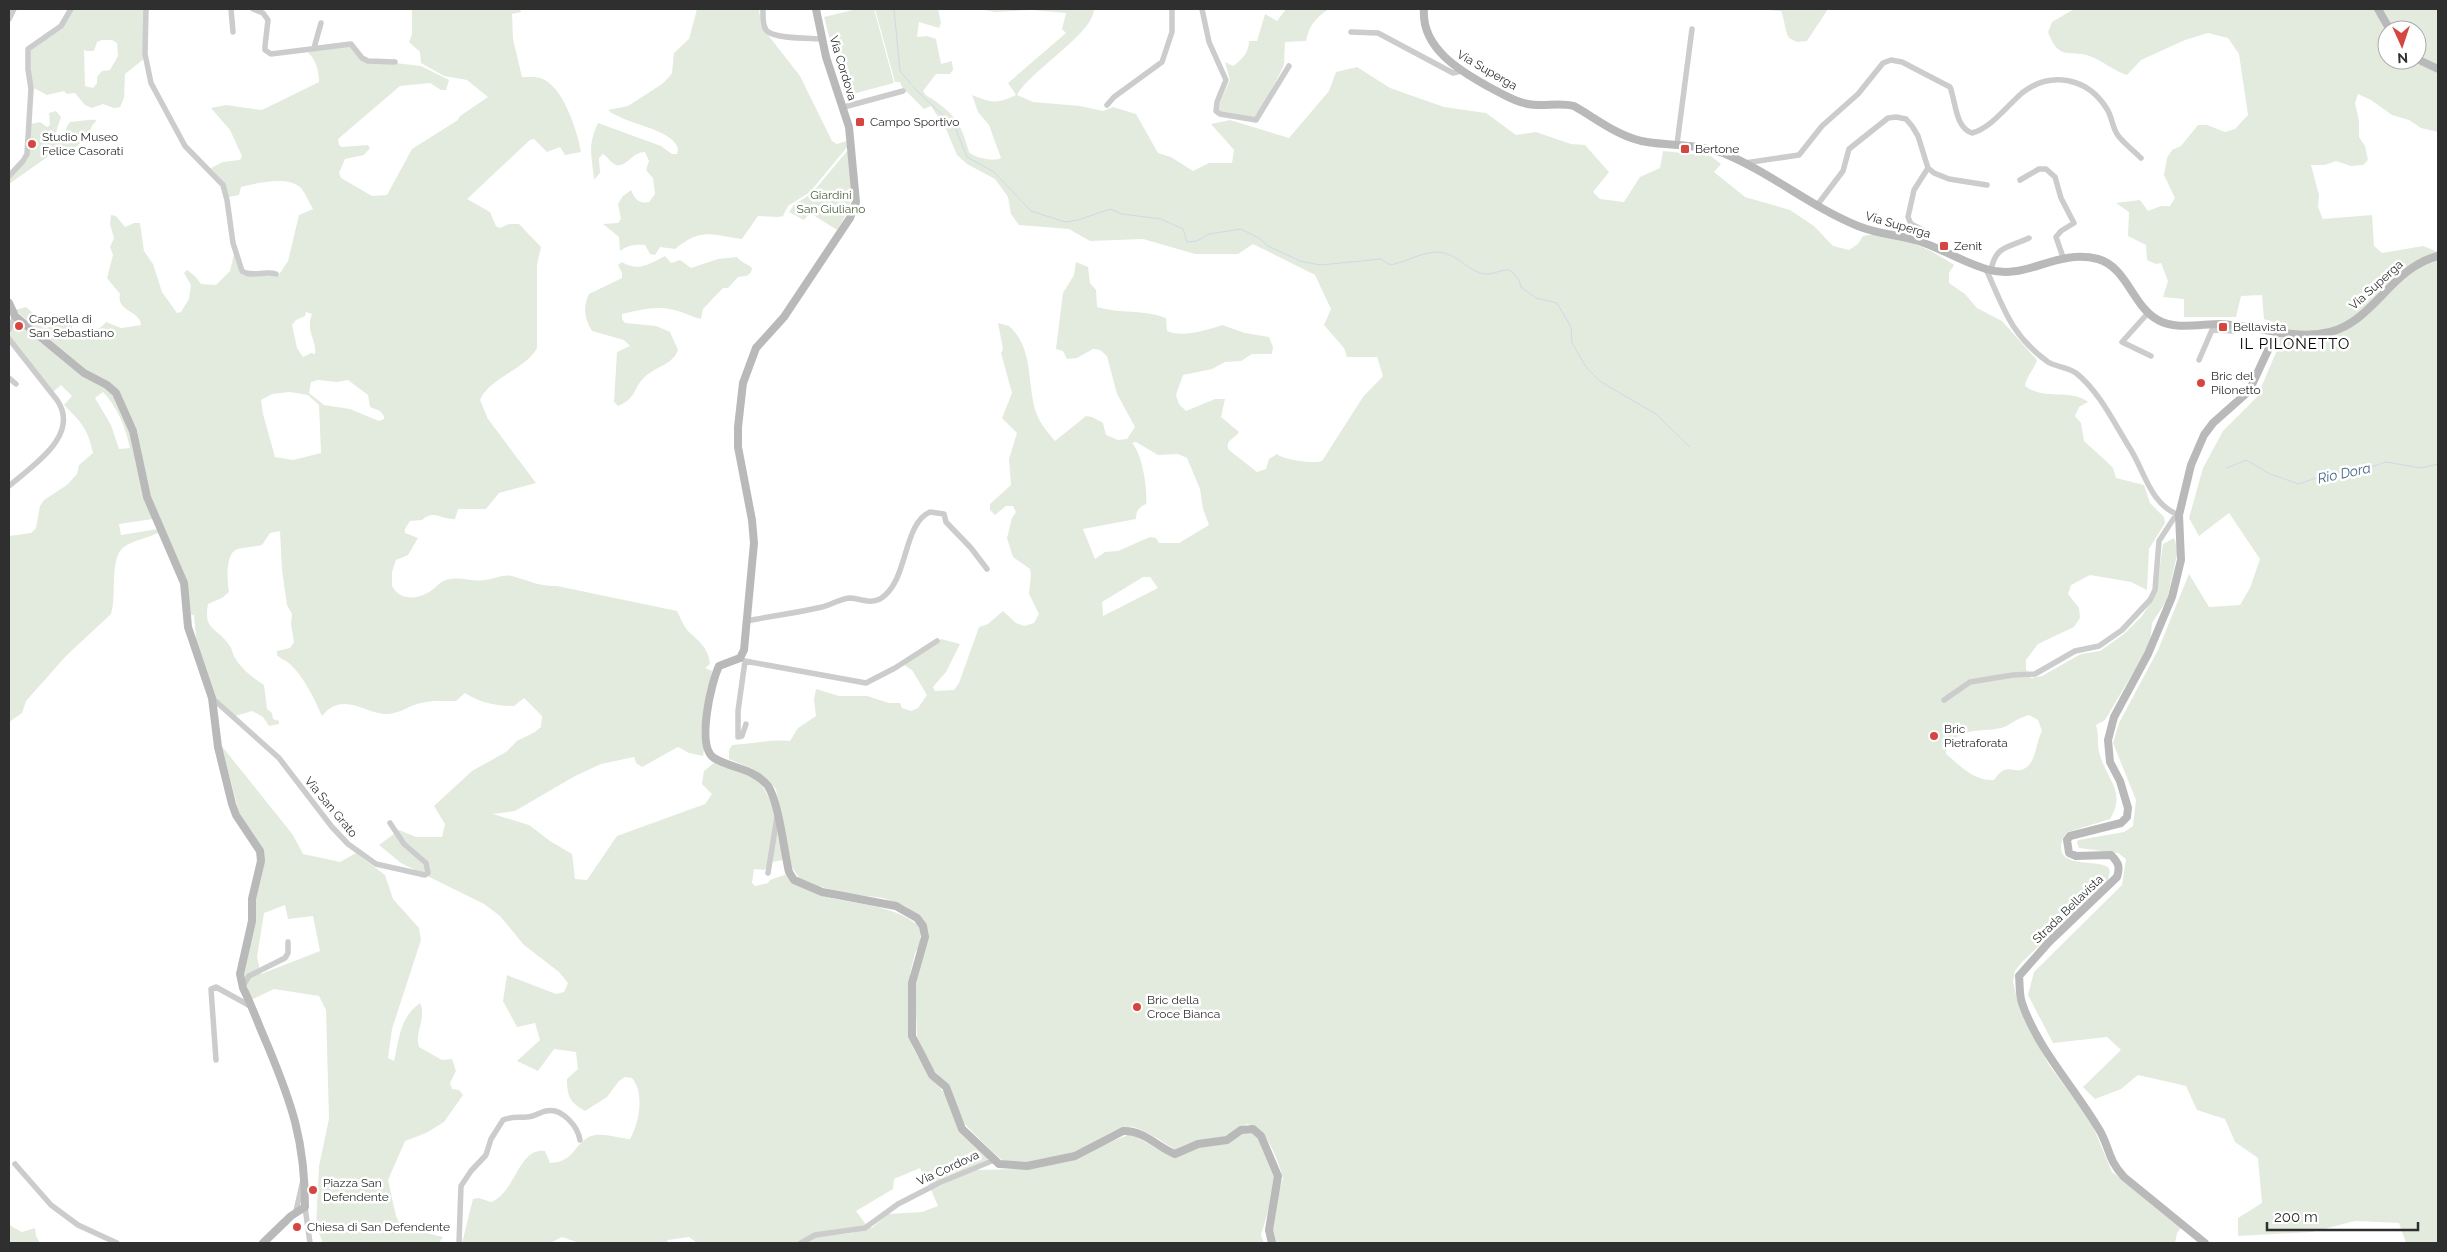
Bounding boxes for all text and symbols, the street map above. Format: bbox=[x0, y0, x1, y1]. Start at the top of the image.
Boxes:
north arrow bbox=[2377, 20, 2427, 70]
street label: Via Cordova bbox=[827, 34, 859, 102]
street label: Via Superga bbox=[1454, 47, 1520, 93]
text: N bbox=[2397, 50, 2408, 66]
place label: Campo Sportivo bbox=[870, 115, 959, 129]
marker: Campo Sportivo bbox=[854, 116, 866, 128]
place label: Studio Museo Felice Casorati bbox=[42, 130, 123, 158]
marker: Studio Museo Felice Casorati bbox=[26, 138, 38, 150]
place label: Bertone bbox=[1695, 142, 1739, 156]
marker: Bertone bbox=[1679, 143, 1691, 155]
park label: Giardini San Giuliano bbox=[797, 188, 865, 216]
street label: Via Superga bbox=[1864, 209, 1932, 241]
place label: Zenit bbox=[1954, 239, 1982, 253]
marker: Zenit bbox=[1938, 240, 1950, 252]
street label: Via Superga bbox=[2346, 257, 2406, 313]
place label: Cappella di San Sebastiano bbox=[29, 312, 114, 340]
marker: Cappella di San Sebastiano bbox=[13, 320, 25, 332]
place label: Bellavista bbox=[2233, 320, 2286, 334]
marker: Bellavista bbox=[2217, 321, 2229, 333]
district label: IL PILONETTO bbox=[2240, 335, 2350, 353]
place label: Bric del Pilonetto bbox=[2211, 369, 2261, 397]
marker: Bric del Pilonetto bbox=[2195, 377, 2207, 389]
water label: Rio Dora bbox=[2316, 460, 2372, 486]
place label: Bric Pietraforata bbox=[1944, 722, 2008, 750]
marker: Bric Pietraforata bbox=[1928, 730, 1940, 742]
street label: Via San Grato bbox=[302, 774, 360, 840]
street label: Strada Bellavista bbox=[2030, 872, 2106, 946]
place label: Bric della Croce Bianca bbox=[1147, 993, 1220, 1021]
marker: Bric della Croce Bianca bbox=[1131, 1001, 1143, 1013]
street label: Via Cordova bbox=[915, 1148, 981, 1188]
place label: Piazza San Defendente bbox=[323, 1176, 389, 1204]
marker: Piazza San Defendente bbox=[307, 1184, 319, 1196]
scale bar bbox=[2267, 1200, 2418, 1232]
text: 200 m bbox=[2274, 1208, 2318, 1226]
place label: Chiesa di San Defendente bbox=[307, 1220, 450, 1234]
marker: Chiesa di San Defendente bbox=[291, 1221, 303, 1233]

